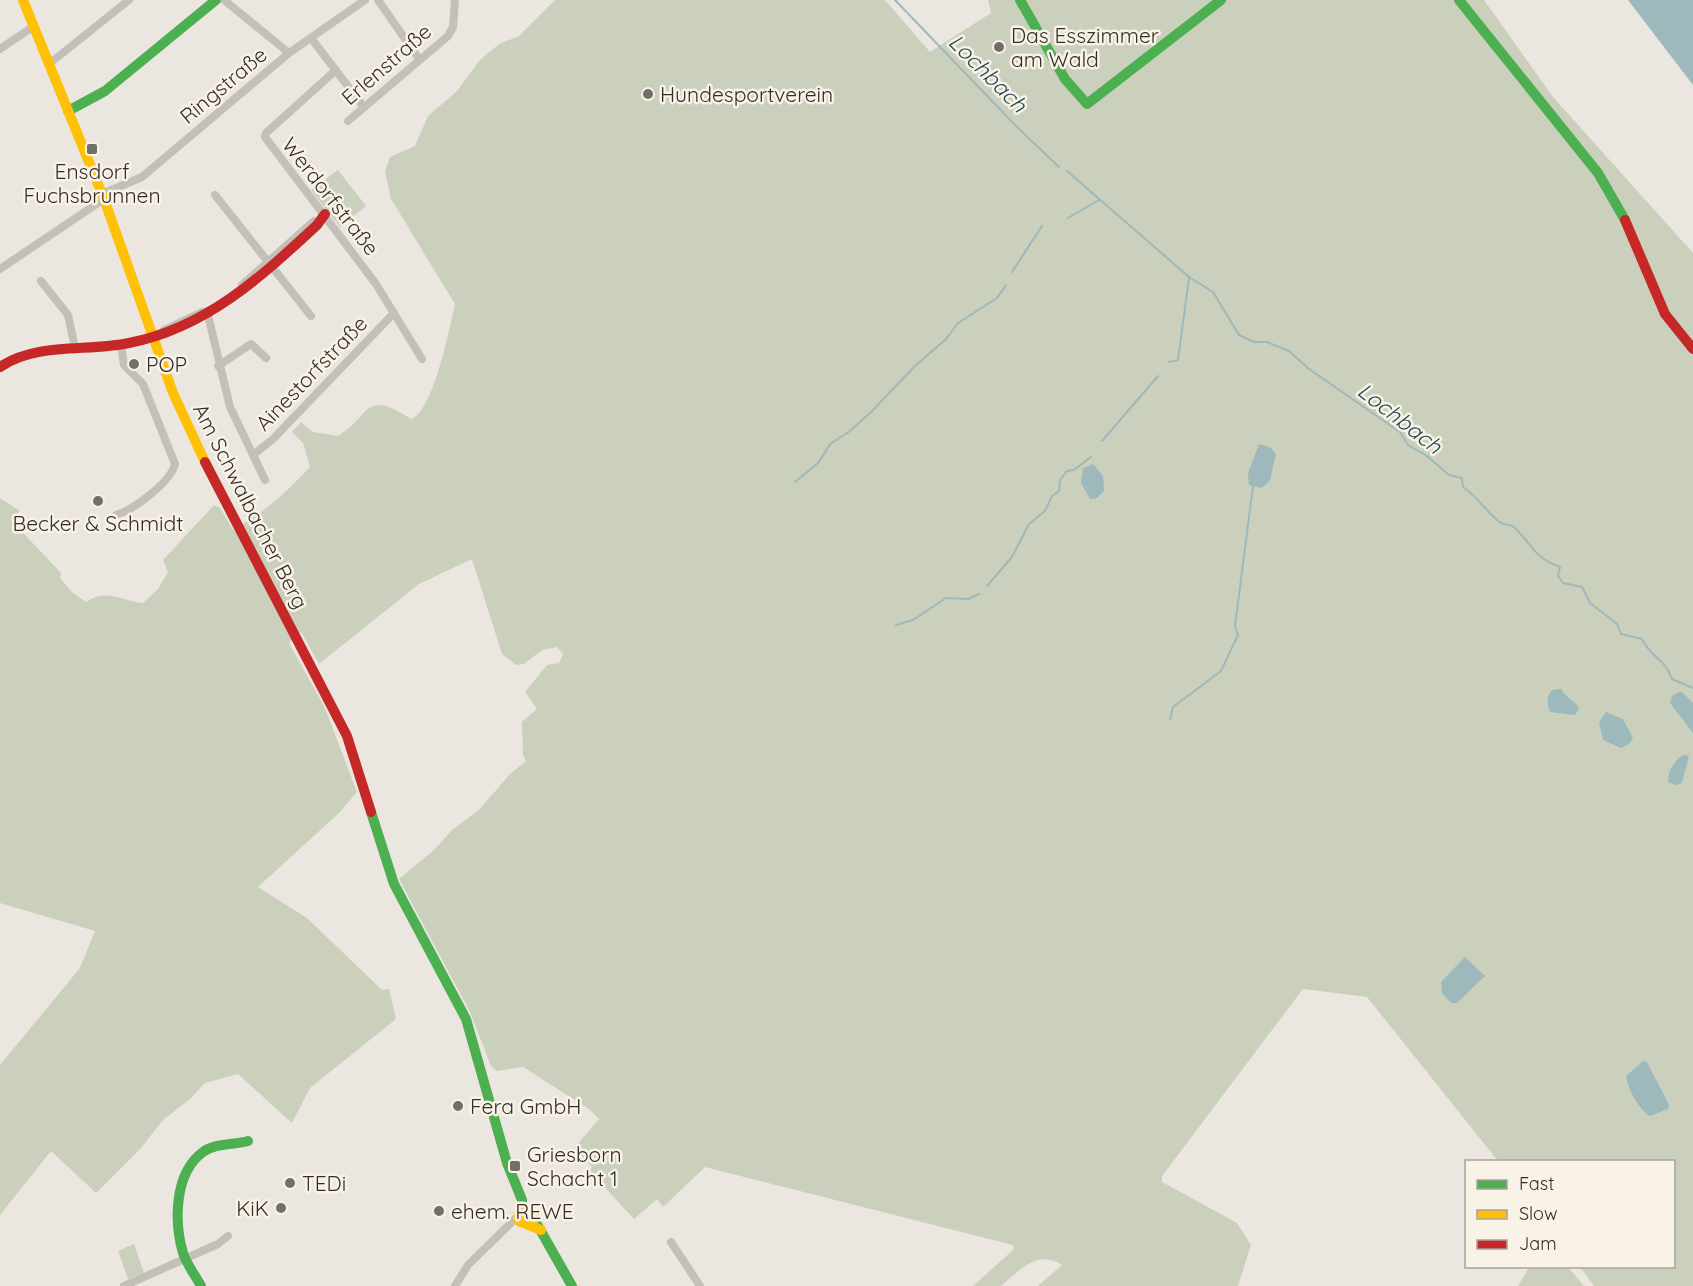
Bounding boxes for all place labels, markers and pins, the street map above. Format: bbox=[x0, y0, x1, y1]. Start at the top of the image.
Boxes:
place label: Das Esszimmer am Wald bbox=[1011, 22, 1159, 72]
marker: Das Esszimmer am Wald bbox=[992, 40, 1006, 54]
place label: Hundesportverein bbox=[660, 81, 833, 107]
marker: Hundesportverein bbox=[641, 87, 655, 101]
marker: Ensdorf Fuchsbrunnen bbox=[85, 142, 99, 156]
place label: Ensdorf Fuchsbrunnen bbox=[23, 158, 161, 208]
place label: POP bbox=[146, 351, 187, 377]
marker: POP bbox=[127, 357, 141, 371]
marker: Becker & Schmidt bbox=[91, 494, 105, 508]
place label: Becker & Schmidt bbox=[13, 510, 183, 536]
place label: Fera GmbH bbox=[470, 1093, 581, 1119]
marker: Fera GmbH bbox=[451, 1099, 465, 1113]
place label: Griesborn Schacht 1 bbox=[527, 1141, 622, 1191]
marker: Griesborn Schacht 1 bbox=[508, 1159, 522, 1173]
place label: TEDi bbox=[302, 1170, 346, 1196]
marker: TEDi bbox=[283, 1176, 297, 1190]
place label: KiK bbox=[236, 1195, 269, 1221]
place label: ehem. REWE bbox=[451, 1198, 574, 1224]
marker: KiK bbox=[274, 1201, 288, 1215]
marker: ehem. REWE bbox=[432, 1204, 446, 1218]

